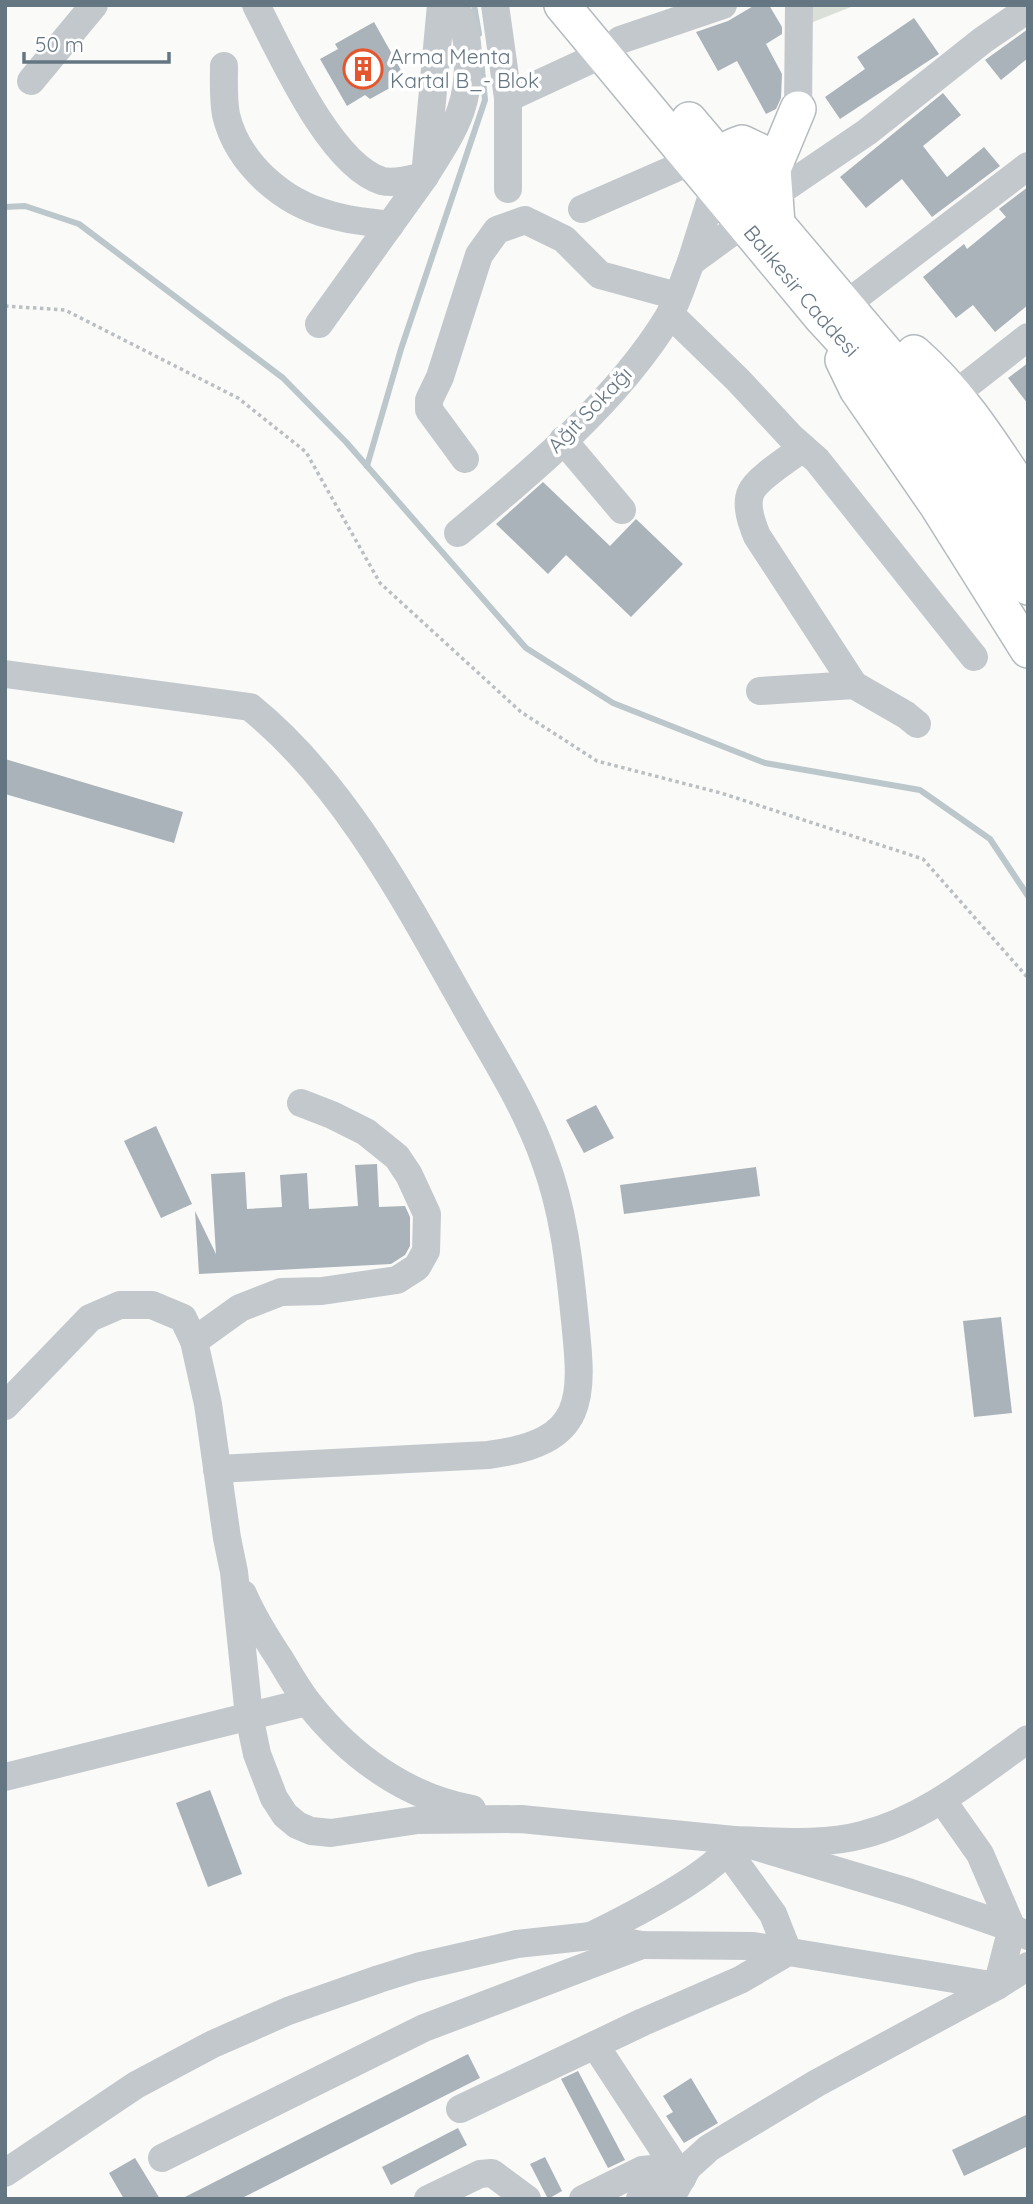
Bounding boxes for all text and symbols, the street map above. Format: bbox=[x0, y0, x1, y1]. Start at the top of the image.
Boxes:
scale bar bbox=[24, 21, 170, 65]
text: 50 m bbox=[35, 31, 84, 57]
place label: Arma Menta Kartal B_- Blok bbox=[390, 43, 539, 93]
building icon: Arma Menta Kartal B_- Blok bbox=[342, 48, 384, 90]
street label: Balıkesir Caddesi bbox=[739, 220, 865, 362]
street label: Ağıt Sokağı bbox=[542, 361, 637, 458]

